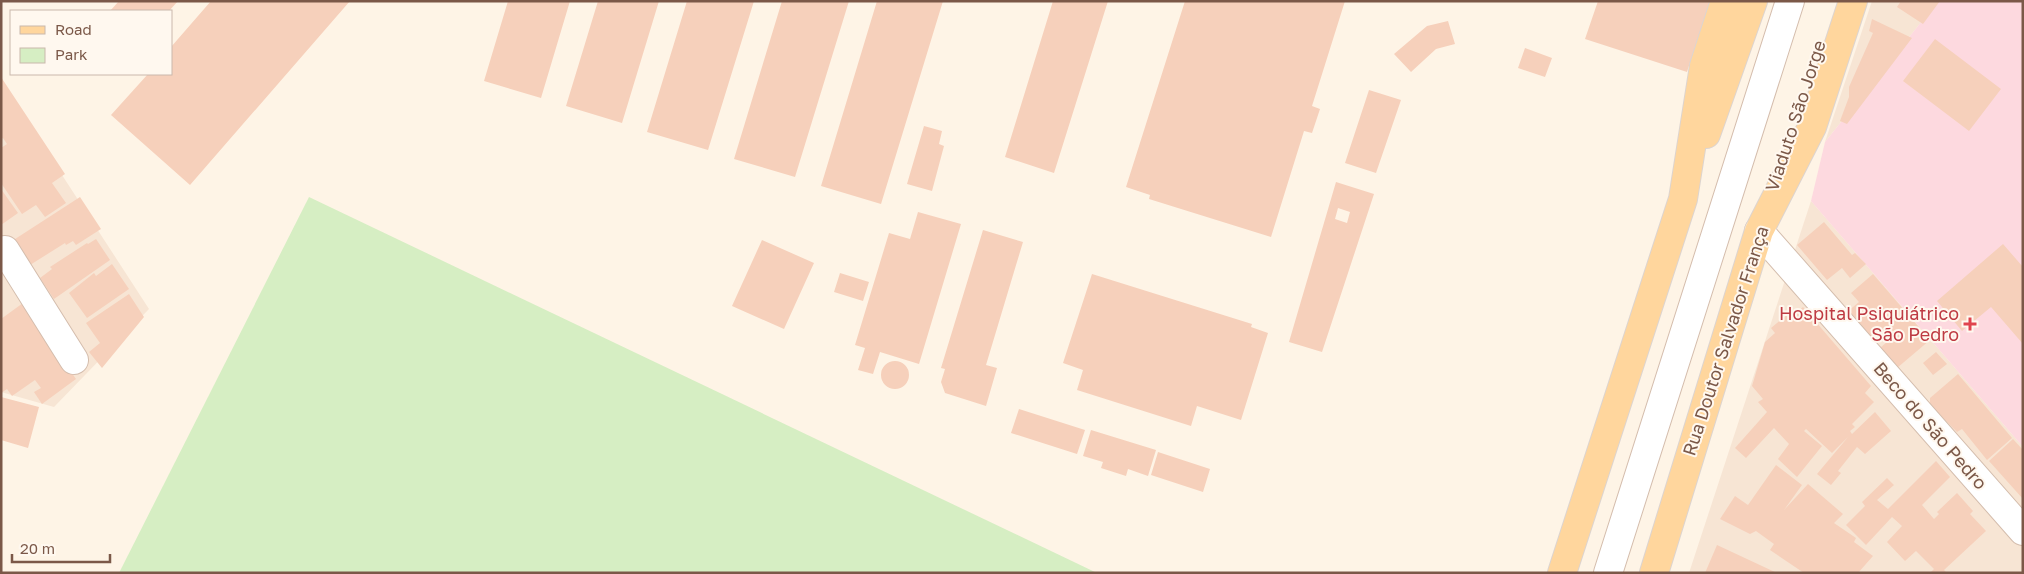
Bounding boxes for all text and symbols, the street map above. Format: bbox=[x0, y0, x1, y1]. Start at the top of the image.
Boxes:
legend bbox=[10, 10, 172, 75]
text: Road bbox=[55, 20, 92, 38]
street label: Viaduto São Jorge bbox=[1760, 37, 1830, 194]
text: Park bbox=[55, 45, 88, 63]
street label: Rua Doutor Salvador França bbox=[1677, 223, 1773, 458]
place label: Hospital Psiquiátrico São Pedro bbox=[1779, 302, 1959, 345]
marker: Hospital Psiquiátrico São Pedro bbox=[1963, 317, 1977, 331]
street label: Beco do São Pedro bbox=[1869, 357, 1992, 494]
scale bar bbox=[12, 532, 110, 564]
text: 20 m bbox=[20, 539, 55, 557]

